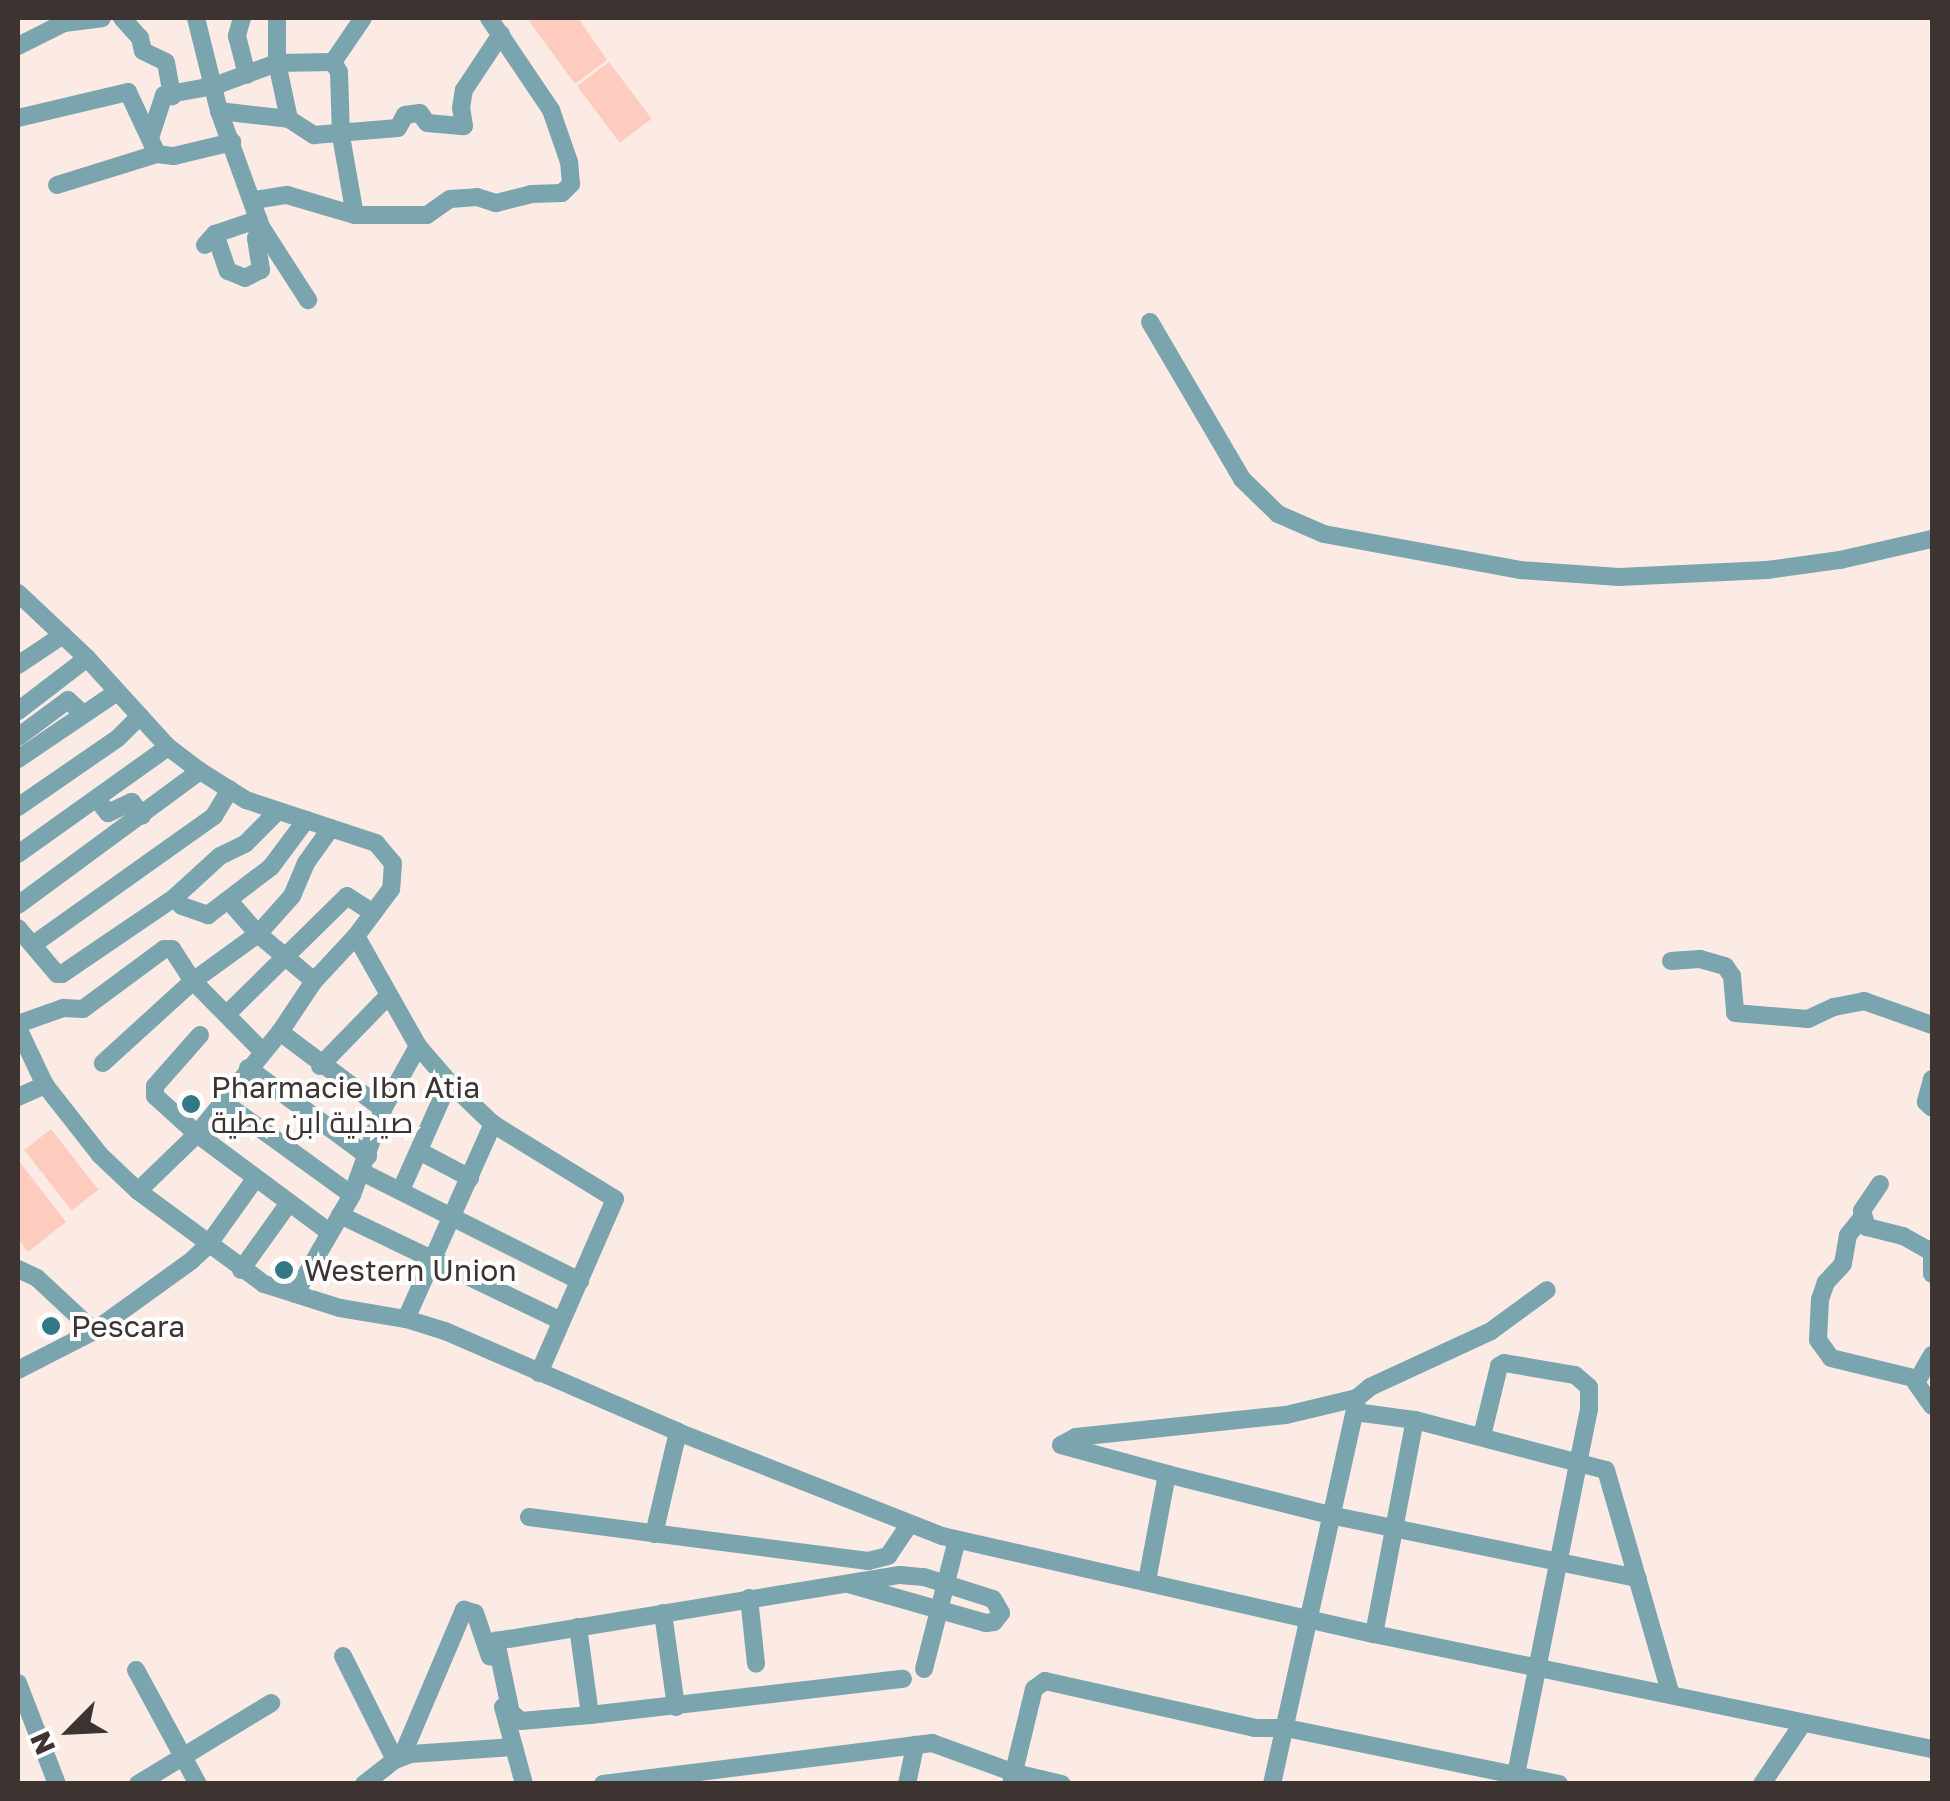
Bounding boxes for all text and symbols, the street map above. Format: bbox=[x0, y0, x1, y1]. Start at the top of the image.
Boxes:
place label: Pharmacie Ibn Atia صيدلية ابن عطية bbox=[211, 1069, 480, 1140]
marker: Pharmacie Ibn Atia صيدلية ابن عطية bbox=[180, 1093, 202, 1115]
place label: Western Union bbox=[304, 1252, 517, 1288]
marker: Western Union bbox=[273, 1259, 295, 1281]
place label: Pescara bbox=[71, 1308, 185, 1344]
marker: Pescara bbox=[40, 1315, 62, 1337]
north arrow bbox=[20, 1681, 120, 1781]
text: N bbox=[23, 1727, 62, 1760]

